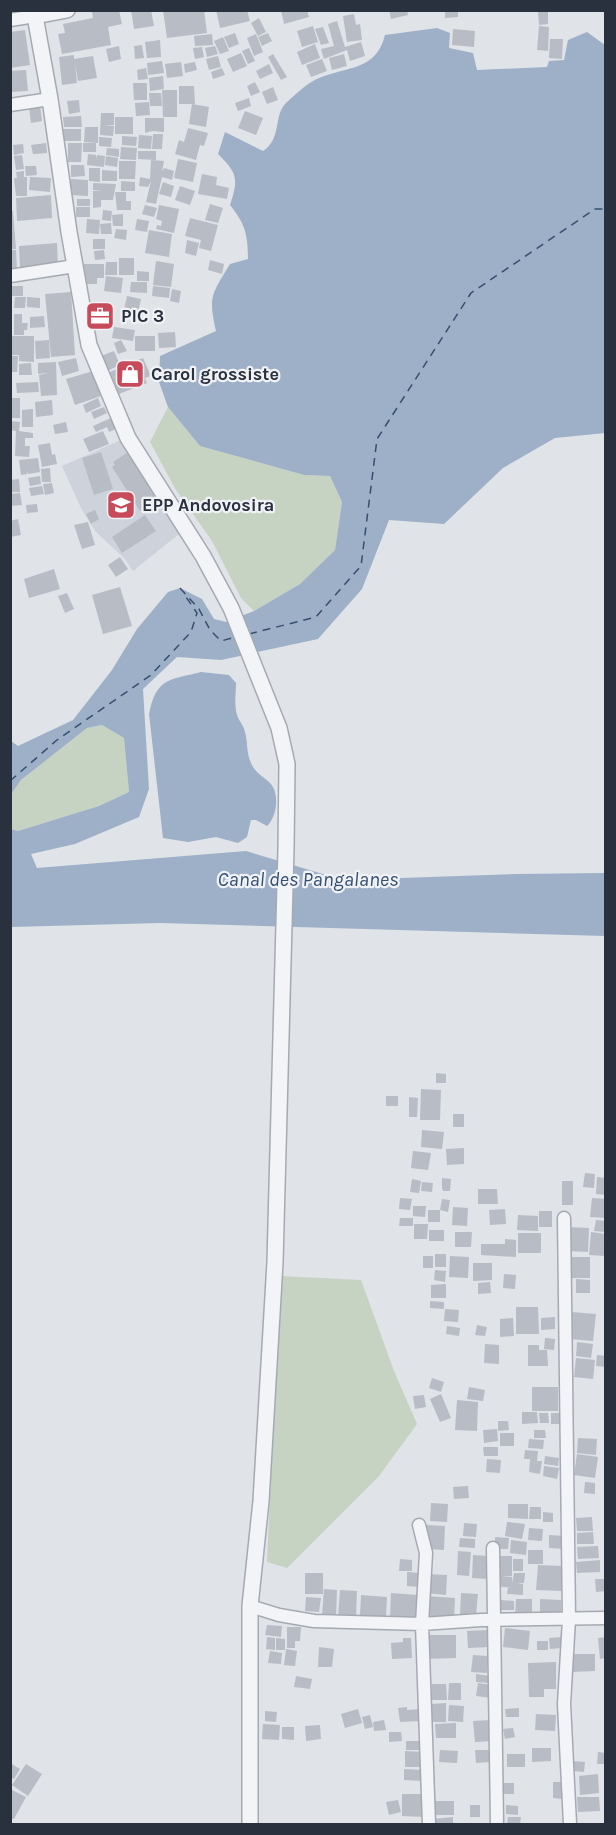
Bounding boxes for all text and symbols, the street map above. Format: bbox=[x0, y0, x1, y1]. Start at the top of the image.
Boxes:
office icon: PIC 3 bbox=[84, 300, 116, 332]
place label: PIC 3 bbox=[121, 305, 164, 327]
shop icon: Carol grossiste bbox=[114, 358, 146, 390]
place label: Carol grossiste bbox=[151, 363, 279, 385]
school or university icon: EPP Andovosira bbox=[105, 489, 137, 521]
place label: EPP Andovosira bbox=[142, 494, 274, 516]
water label: Canal des Pangalanes bbox=[218, 868, 398, 891]

